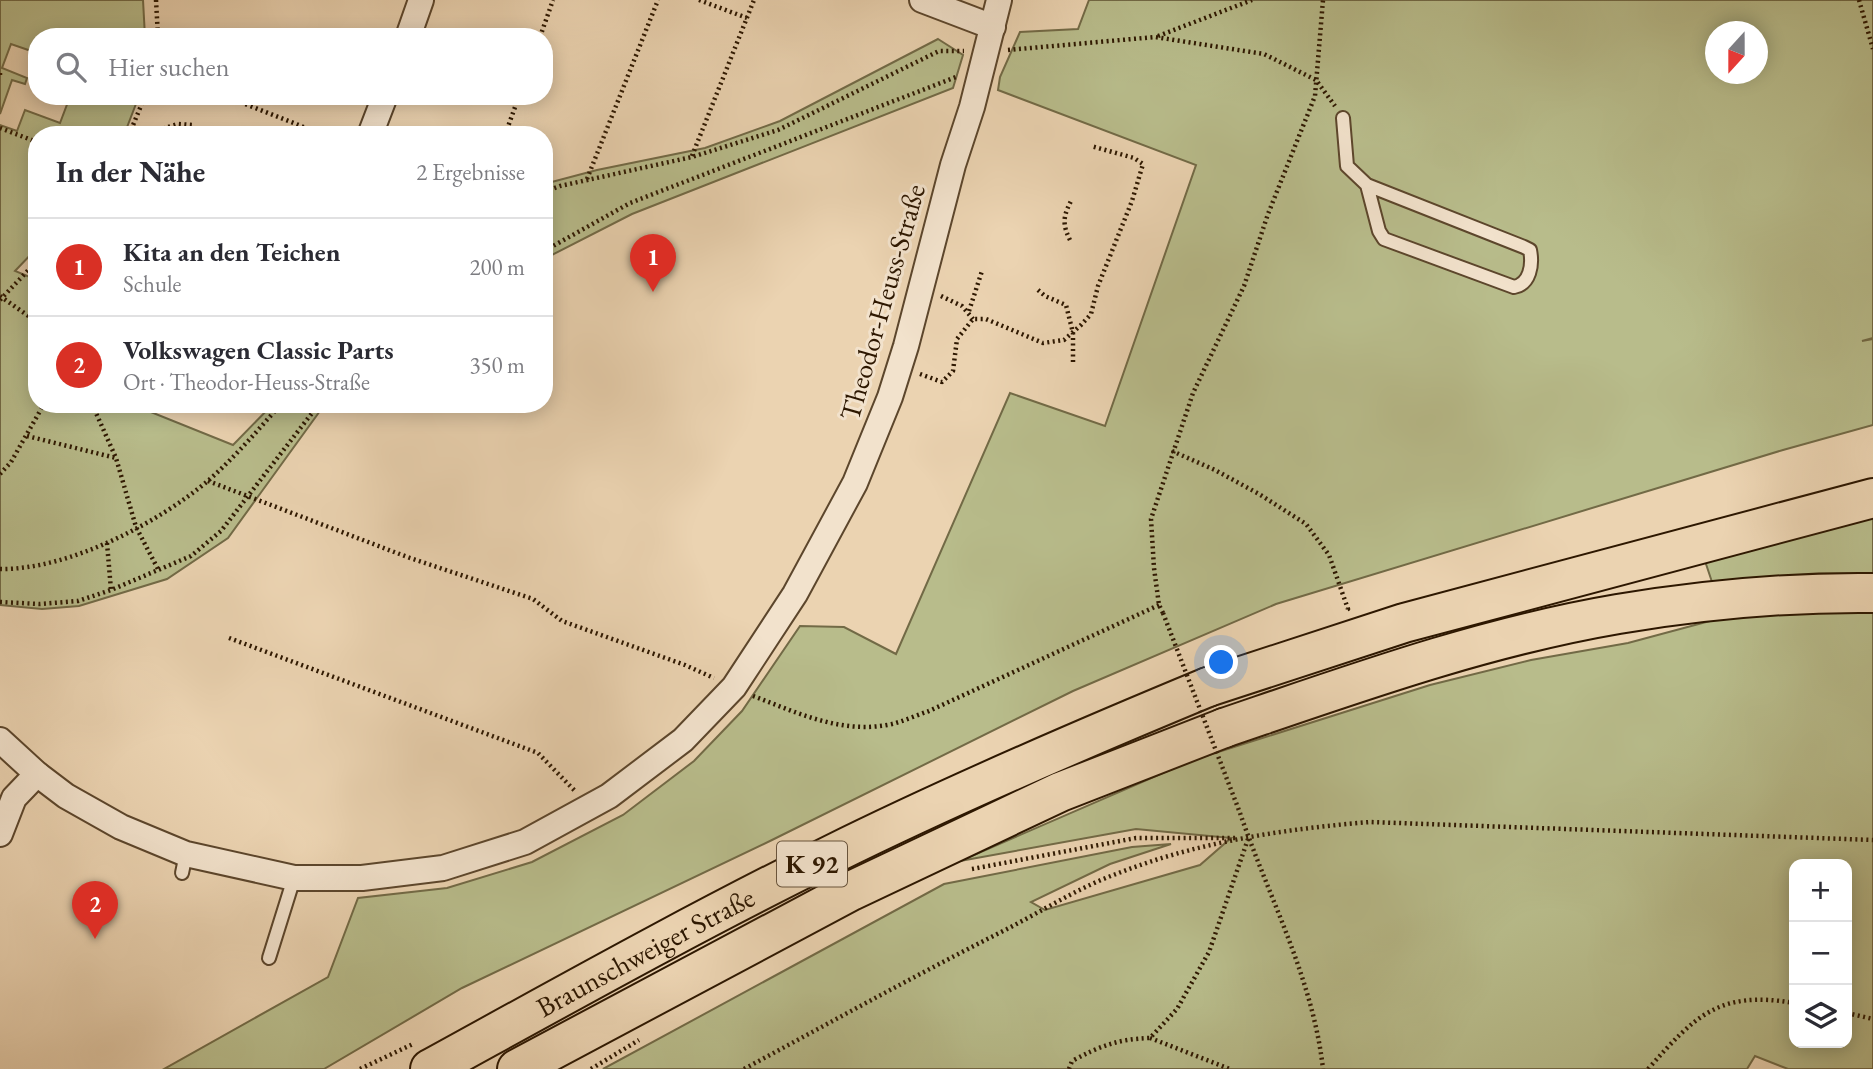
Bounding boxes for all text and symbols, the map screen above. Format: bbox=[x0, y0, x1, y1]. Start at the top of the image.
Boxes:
north arrow bbox=[1705, 21, 1768, 84]
search box bbox=[28, 28, 553, 105]
icon: search bbox=[52, 48, 90, 86]
text: Hier suchen bbox=[108, 50, 229, 84]
text: In der Nähe bbox=[56, 152, 205, 191]
text: 2 Ergebnisse bbox=[416, 157, 525, 187]
street label: Theodor-Heuss-Straße bbox=[831, 180, 933, 424]
pin: 1 bbox=[630, 234, 676, 292]
text: Kita an den Teichen bbox=[123, 235, 340, 269]
text: 1 bbox=[73, 252, 85, 282]
text: 200 m bbox=[469, 252, 525, 282]
text: Schule bbox=[123, 269, 182, 299]
text: Volkswagen Classic Parts bbox=[123, 333, 394, 367]
text: 2 bbox=[73, 350, 85, 380]
text: 350 m bbox=[469, 350, 525, 380]
text: Ort · Theodor-Heuss-Straße bbox=[123, 367, 370, 397]
your location bbox=[1204, 645, 1238, 679]
road number: K 92 bbox=[777, 842, 847, 886]
map controls bbox=[1789, 859, 1852, 1048]
button: + bbox=[1789, 859, 1852, 922]
street label: Braunschweiger Straße bbox=[530, 879, 760, 1025]
pin: 2 bbox=[72, 881, 118, 939]
button: − bbox=[1789, 922, 1852, 985]
button: layers bbox=[1789, 985, 1852, 1048]

